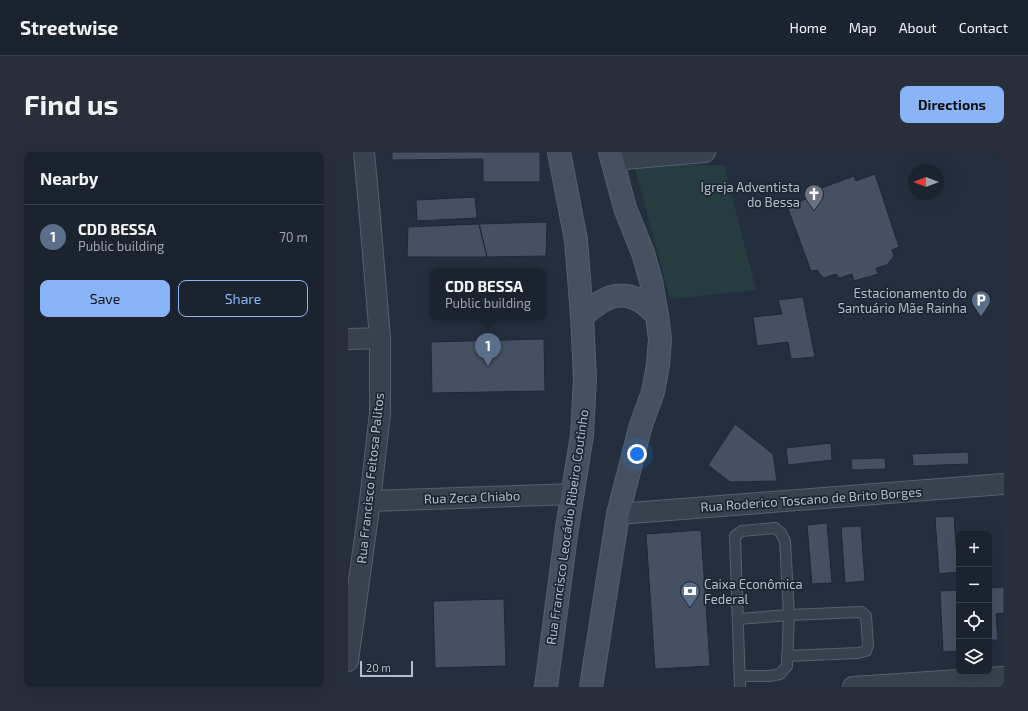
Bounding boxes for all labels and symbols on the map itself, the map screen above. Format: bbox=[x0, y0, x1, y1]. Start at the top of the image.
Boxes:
north arrow bbox=[908, 164, 944, 200]
place label: Igreja Adventista do Bessa bbox=[701, 179, 800, 210]
church icon: Igreja Adventista do Bessa bbox=[803, 183, 825, 211]
place label: Estacionamento do Santuário Mãe Rainha bbox=[838, 285, 967, 316]
parking icon: Estacionamento do Santuário Mãe Rainha bbox=[970, 289, 992, 317]
pin: 1 bbox=[475, 333, 501, 366]
street label: Rua Francisco Feitosa Palitos bbox=[353, 392, 387, 564]
street label: Rua Francisco Leocádio Ribeiro Coutinho bbox=[543, 408, 591, 646]
your location bbox=[627, 444, 647, 464]
street label: Rua Roderico Toscano de Brito Borges bbox=[700, 483, 922, 515]
street label: Rua Zeca Chiabo bbox=[424, 487, 520, 507]
place label: Caixa Econômica Federal bbox=[704, 576, 803, 607]
bank icon: Caixa Econômica Federal bbox=[679, 580, 701, 608]
scale bar bbox=[360, 659, 413, 678]

